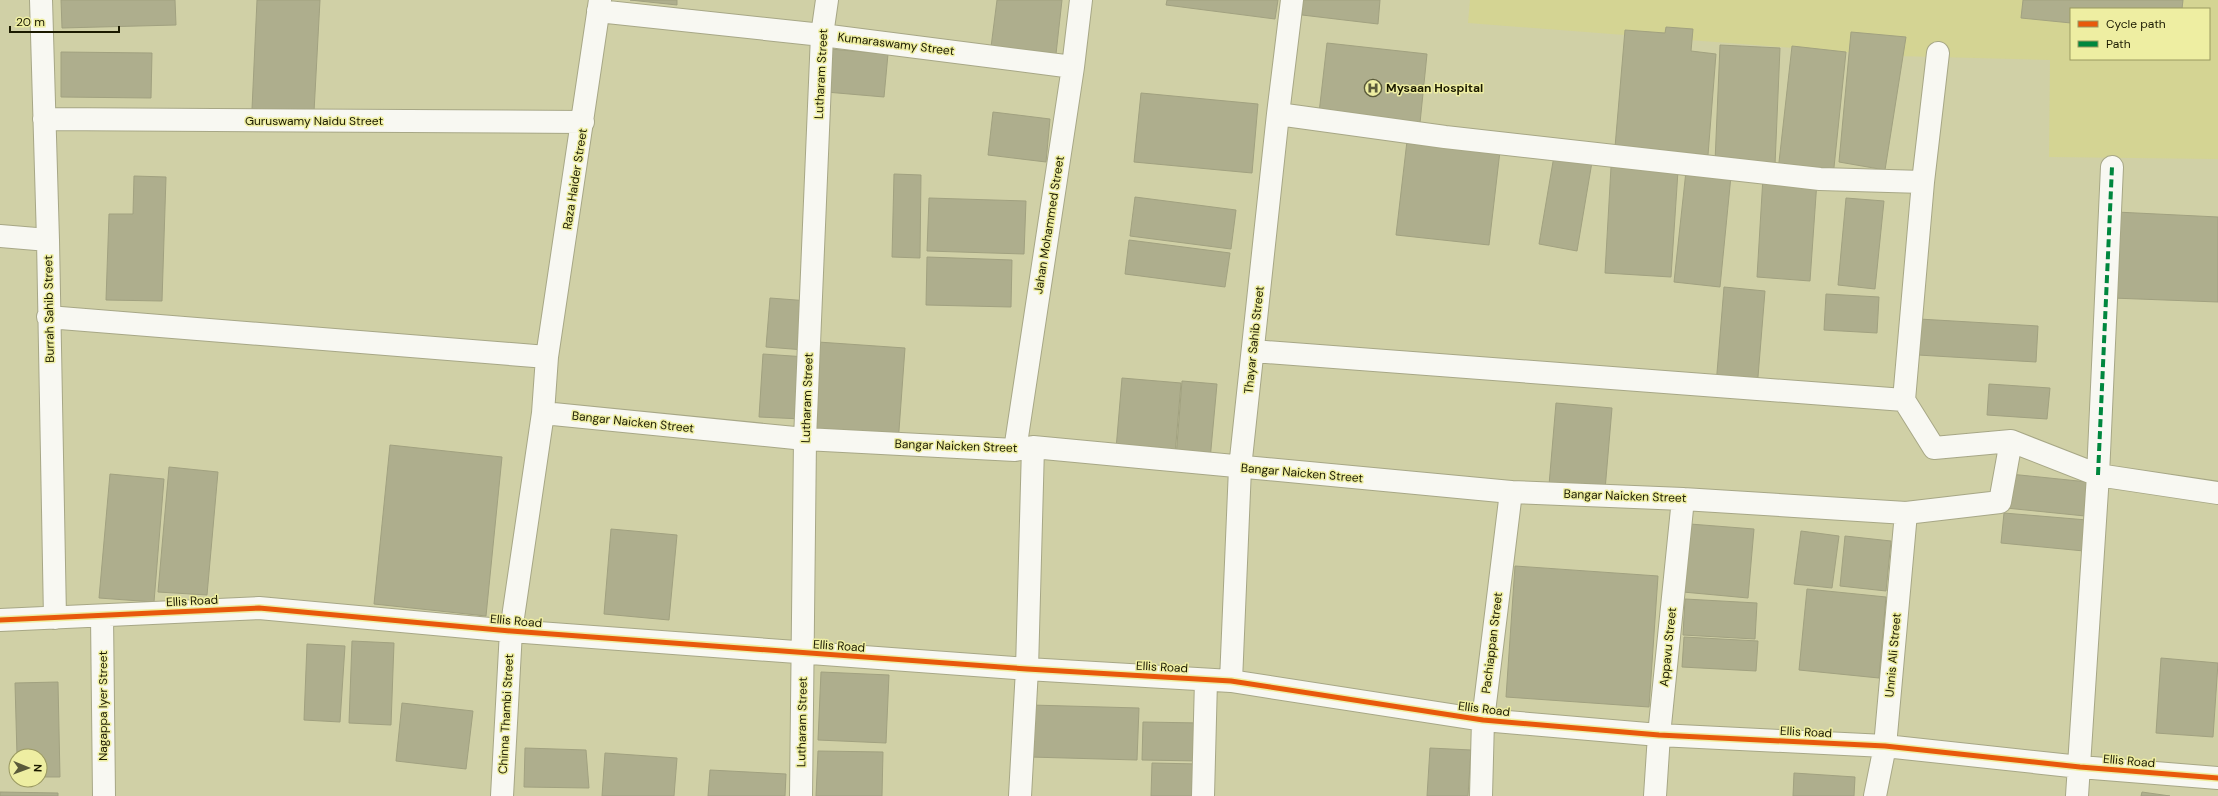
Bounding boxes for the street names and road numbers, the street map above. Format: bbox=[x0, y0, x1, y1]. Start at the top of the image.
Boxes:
street label: Lutharam Street bbox=[811, 28, 831, 119]
street label: Kumaraswamy Street bbox=[837, 29, 956, 59]
street label: Guruswamy Naidu Street bbox=[245, 113, 383, 129]
street label: Raza Haider Street bbox=[559, 127, 591, 231]
street label: Jahan Mohammed Street bbox=[1030, 155, 1068, 295]
street label: Burrah Sahib Street bbox=[40, 255, 58, 363]
street label: Thayar Sahib Street bbox=[1240, 285, 1268, 395]
street label: Lutharam Street bbox=[797, 352, 817, 443]
street label: Bangar Naicken Street bbox=[571, 408, 695, 436]
street label: Bangar Naicken Street bbox=[894, 436, 1018, 456]
street label: Bangar Naicken Street bbox=[1240, 460, 1364, 486]
street label: Bangar Naicken Street bbox=[1563, 486, 1687, 506]
street label: Pachiappan Street bbox=[1478, 591, 1506, 695]
street label: Ellis Road bbox=[166, 592, 218, 610]
street label: Appavu Street bbox=[1656, 606, 1680, 687]
street label: Ellis Road bbox=[489, 611, 543, 631]
street label: Unnis Ali Street bbox=[1881, 612, 1905, 698]
street label: Ellis Road bbox=[812, 636, 866, 656]
street label: Nagappa Iyer Street bbox=[95, 651, 111, 761]
street label: Chinna Thambi Street bbox=[495, 653, 517, 775]
street label: Ellis Road bbox=[1136, 658, 1188, 676]
street label: Lutharam Street bbox=[793, 676, 811, 767]
street label: Ellis Road bbox=[1457, 698, 1511, 720]
street label: Ellis Road bbox=[1780, 723, 1832, 741]
street label: Ellis Road bbox=[2102, 751, 2156, 771]

